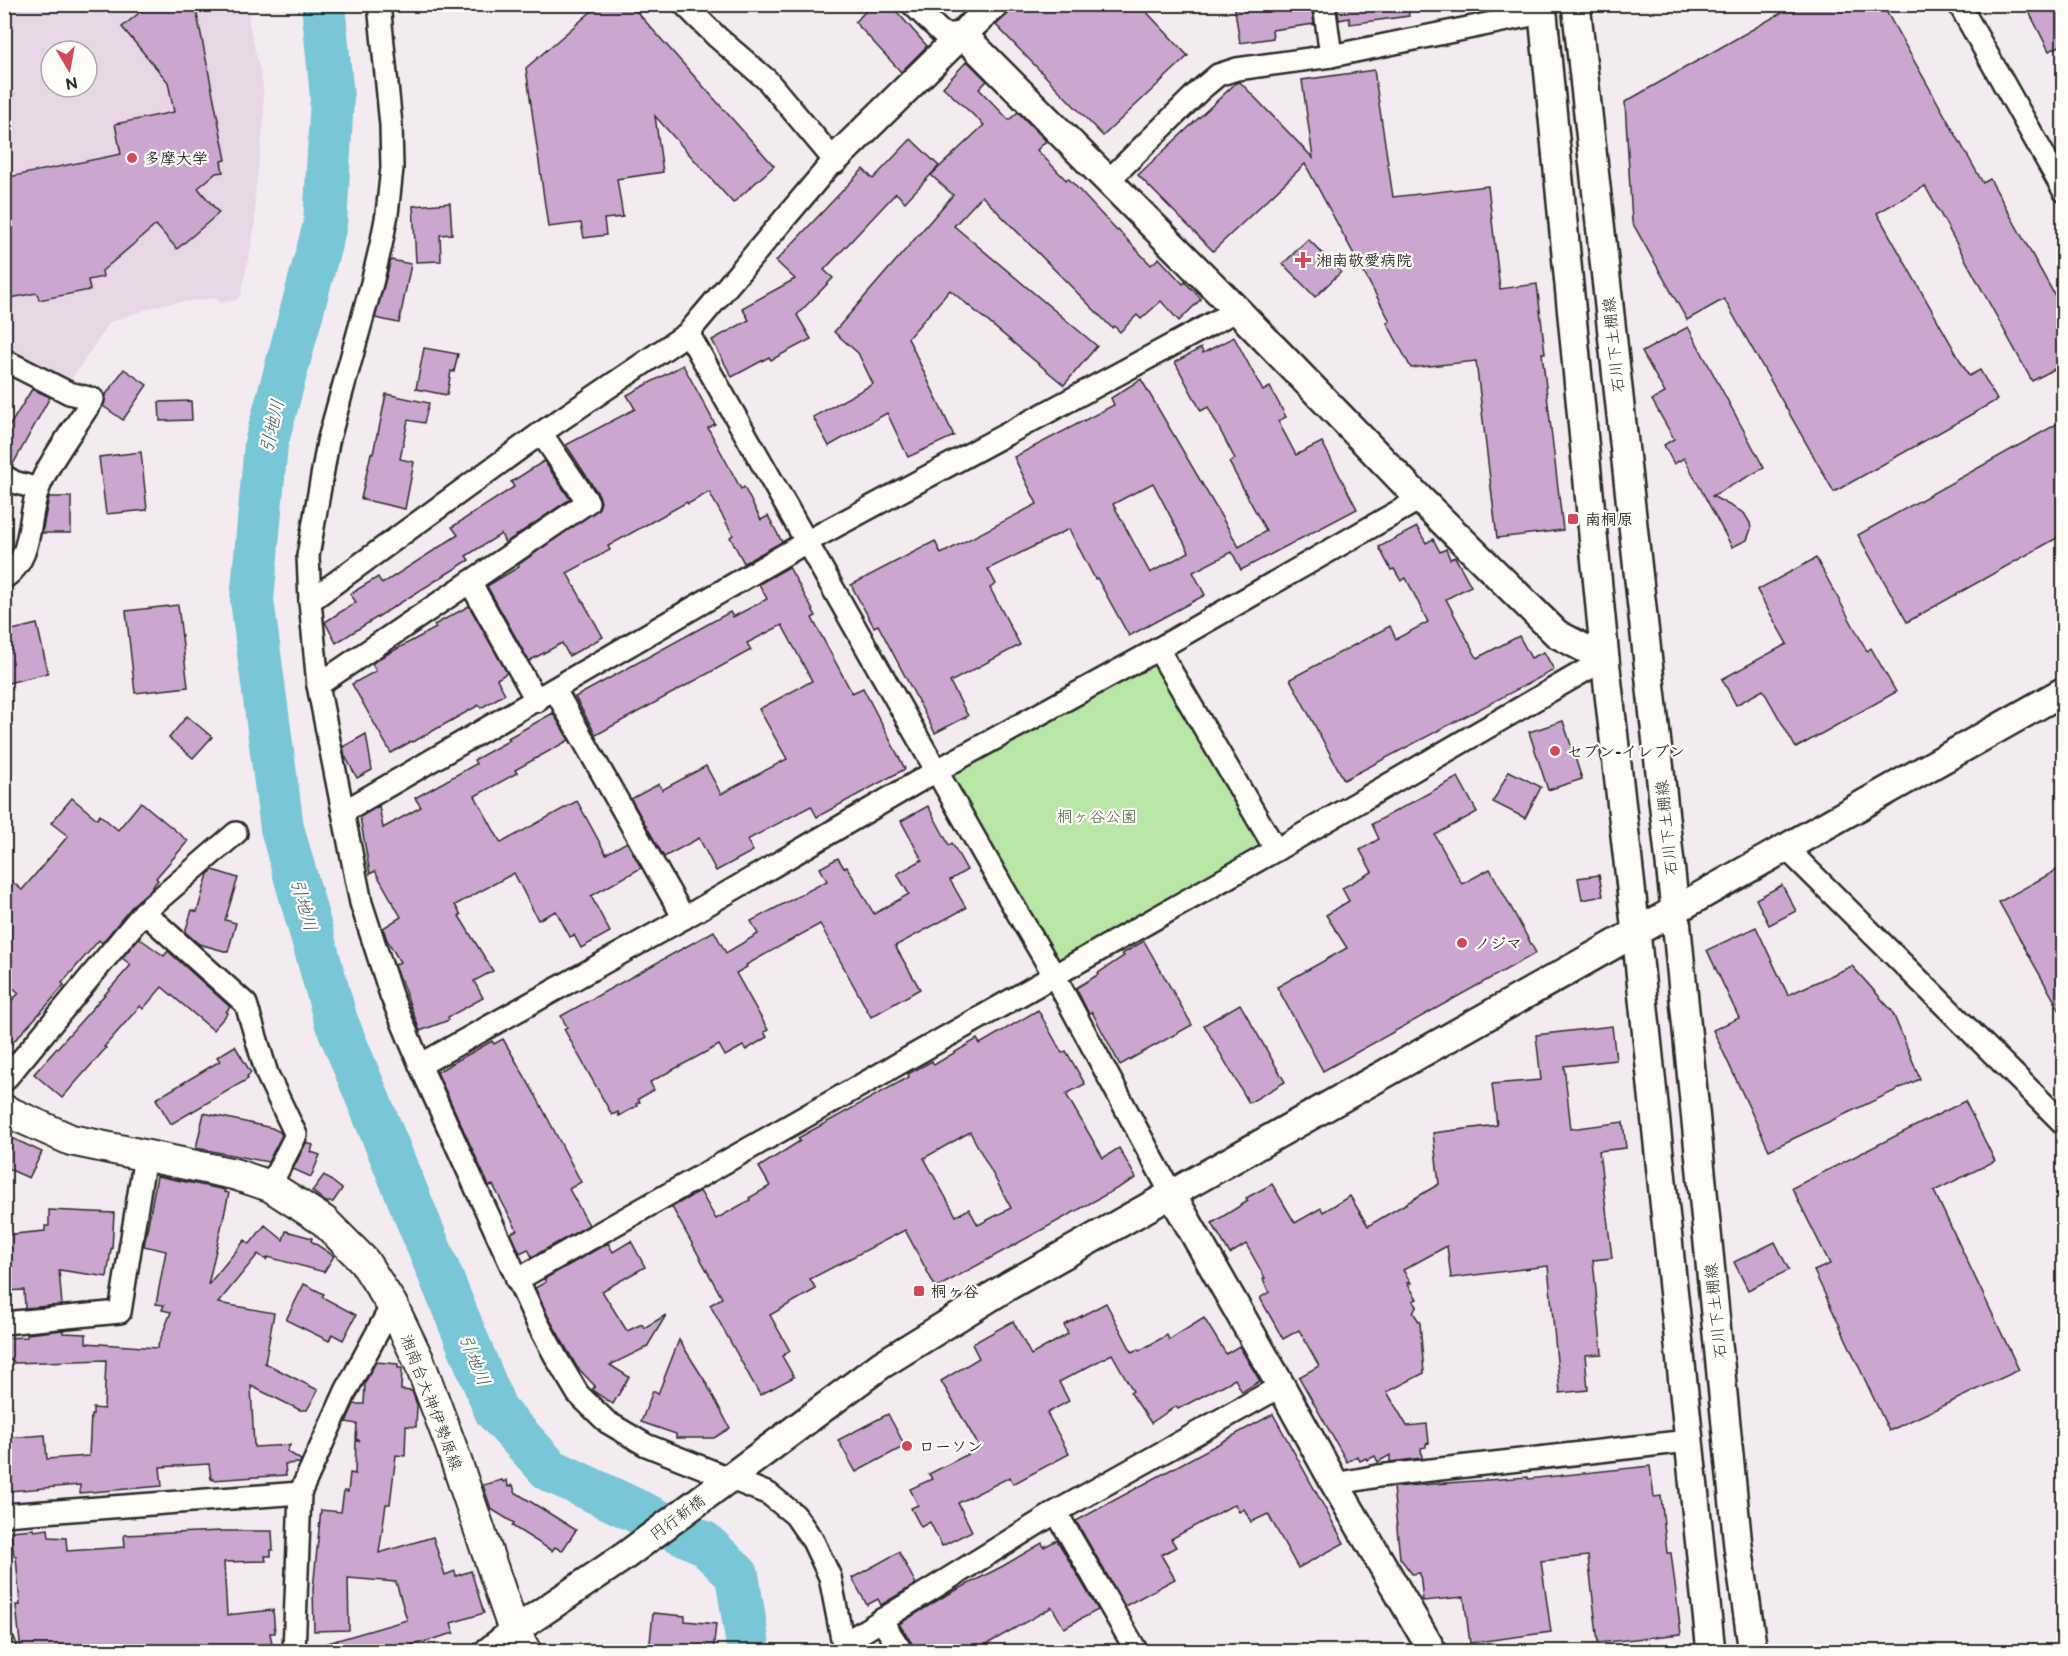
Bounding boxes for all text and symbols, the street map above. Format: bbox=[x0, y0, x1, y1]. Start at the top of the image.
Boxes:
north arrow bbox=[39, 39, 99, 99]
text: N bbox=[64, 72, 79, 93]
place label: 多摩大学 bbox=[144, 150, 208, 169]
marker: 多摩大学 bbox=[125, 151, 139, 165]
marker: 湘南敬愛病院 bbox=[1294, 251, 1312, 269]
place label: 湘南敬愛病院 bbox=[1316, 252, 1412, 271]
street label: 石川下土棚線 bbox=[1600, 296, 1629, 394]
water label: 引地川 bbox=[256, 397, 289, 455]
place label: 南桐原 bbox=[1585, 511, 1633, 530]
marker: 南桐原 bbox=[1566, 512, 1580, 526]
place label: セブン-イレブン bbox=[1567, 743, 1686, 762]
marker: セブン-イレブン bbox=[1548, 744, 1562, 758]
street label: 石川下土棚線 bbox=[1653, 779, 1682, 877]
park label: 桐ヶ谷公園 bbox=[1057, 808, 1137, 827]
water label: 引地川 bbox=[286, 876, 321, 934]
place label: ノジマ bbox=[1474, 935, 1522, 954]
marker: ノジマ bbox=[1455, 936, 1469, 950]
street label: 石川下土棚線 bbox=[1702, 1262, 1731, 1360]
place label: 桐ヶ谷 bbox=[931, 1283, 979, 1302]
marker: 桐ヶ谷 bbox=[912, 1284, 926, 1298]
water label: 引地川 bbox=[455, 1331, 494, 1389]
street label: 湘南台大神伊勢原線 bbox=[396, 1332, 465, 1473]
place label: ローソン bbox=[919, 1438, 983, 1457]
marker: ローソン bbox=[900, 1439, 914, 1453]
street label: 円行新橋 bbox=[647, 1491, 709, 1545]

